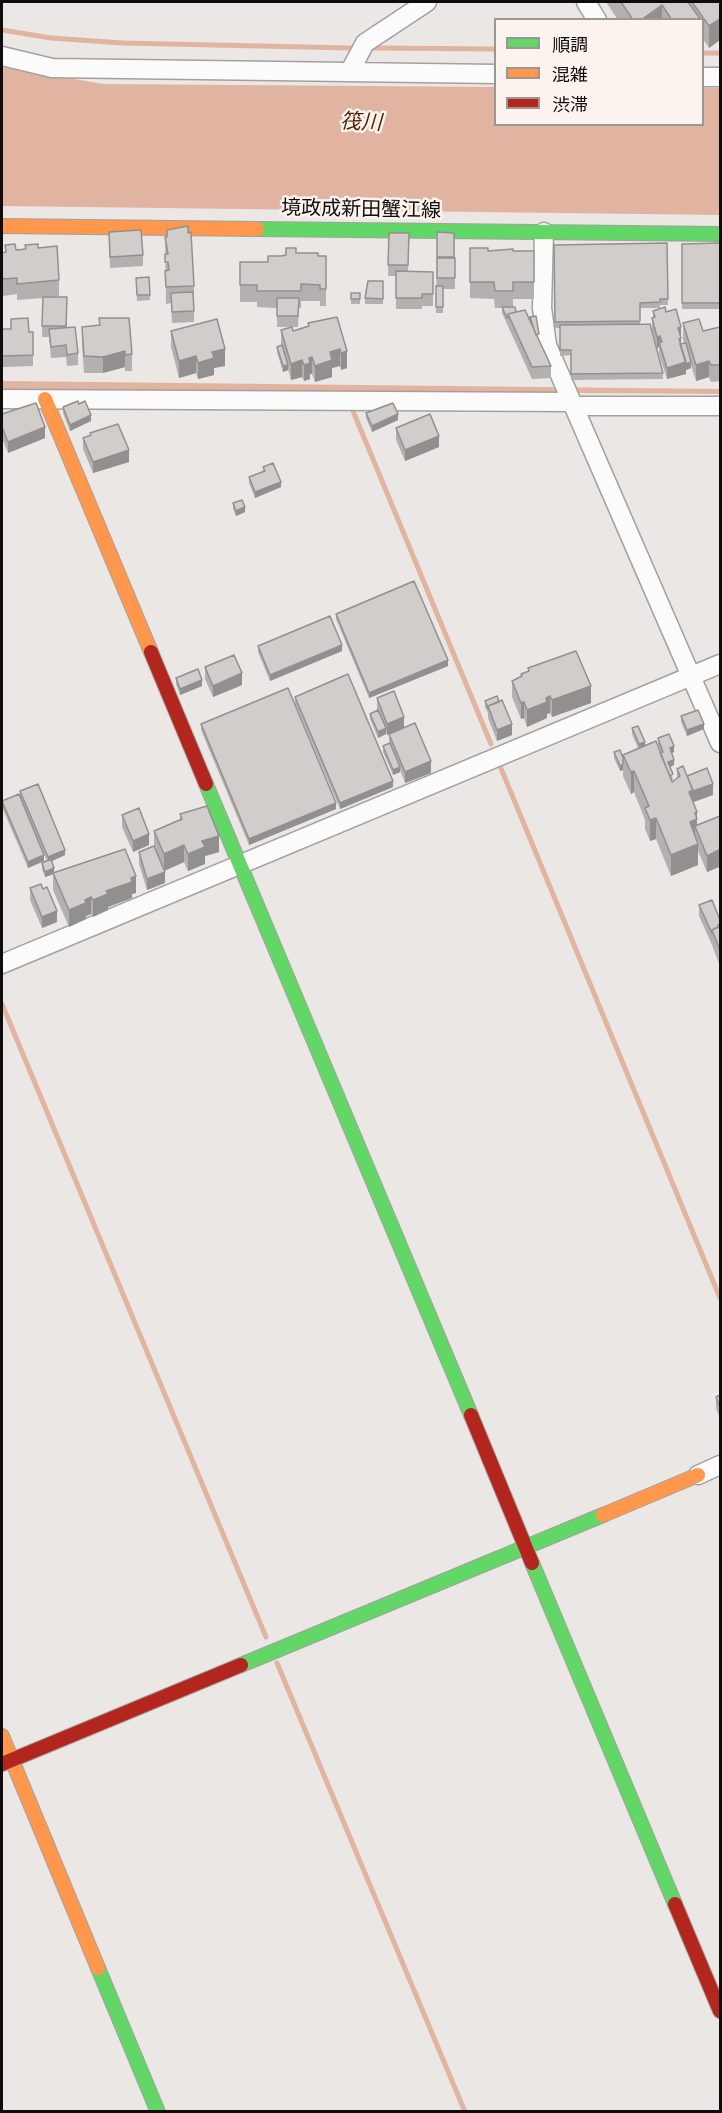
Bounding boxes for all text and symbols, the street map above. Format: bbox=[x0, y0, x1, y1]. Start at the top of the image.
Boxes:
legend bbox=[494, 18, 704, 126]
text: 順調 bbox=[552, 33, 588, 56]
text: 混雑 bbox=[552, 63, 588, 86]
text: 渋滞 bbox=[552, 93, 588, 116]
water label: 筏川 bbox=[340, 110, 382, 136]
street label: 境政成新田蟹江線 bbox=[281, 197, 441, 223]

